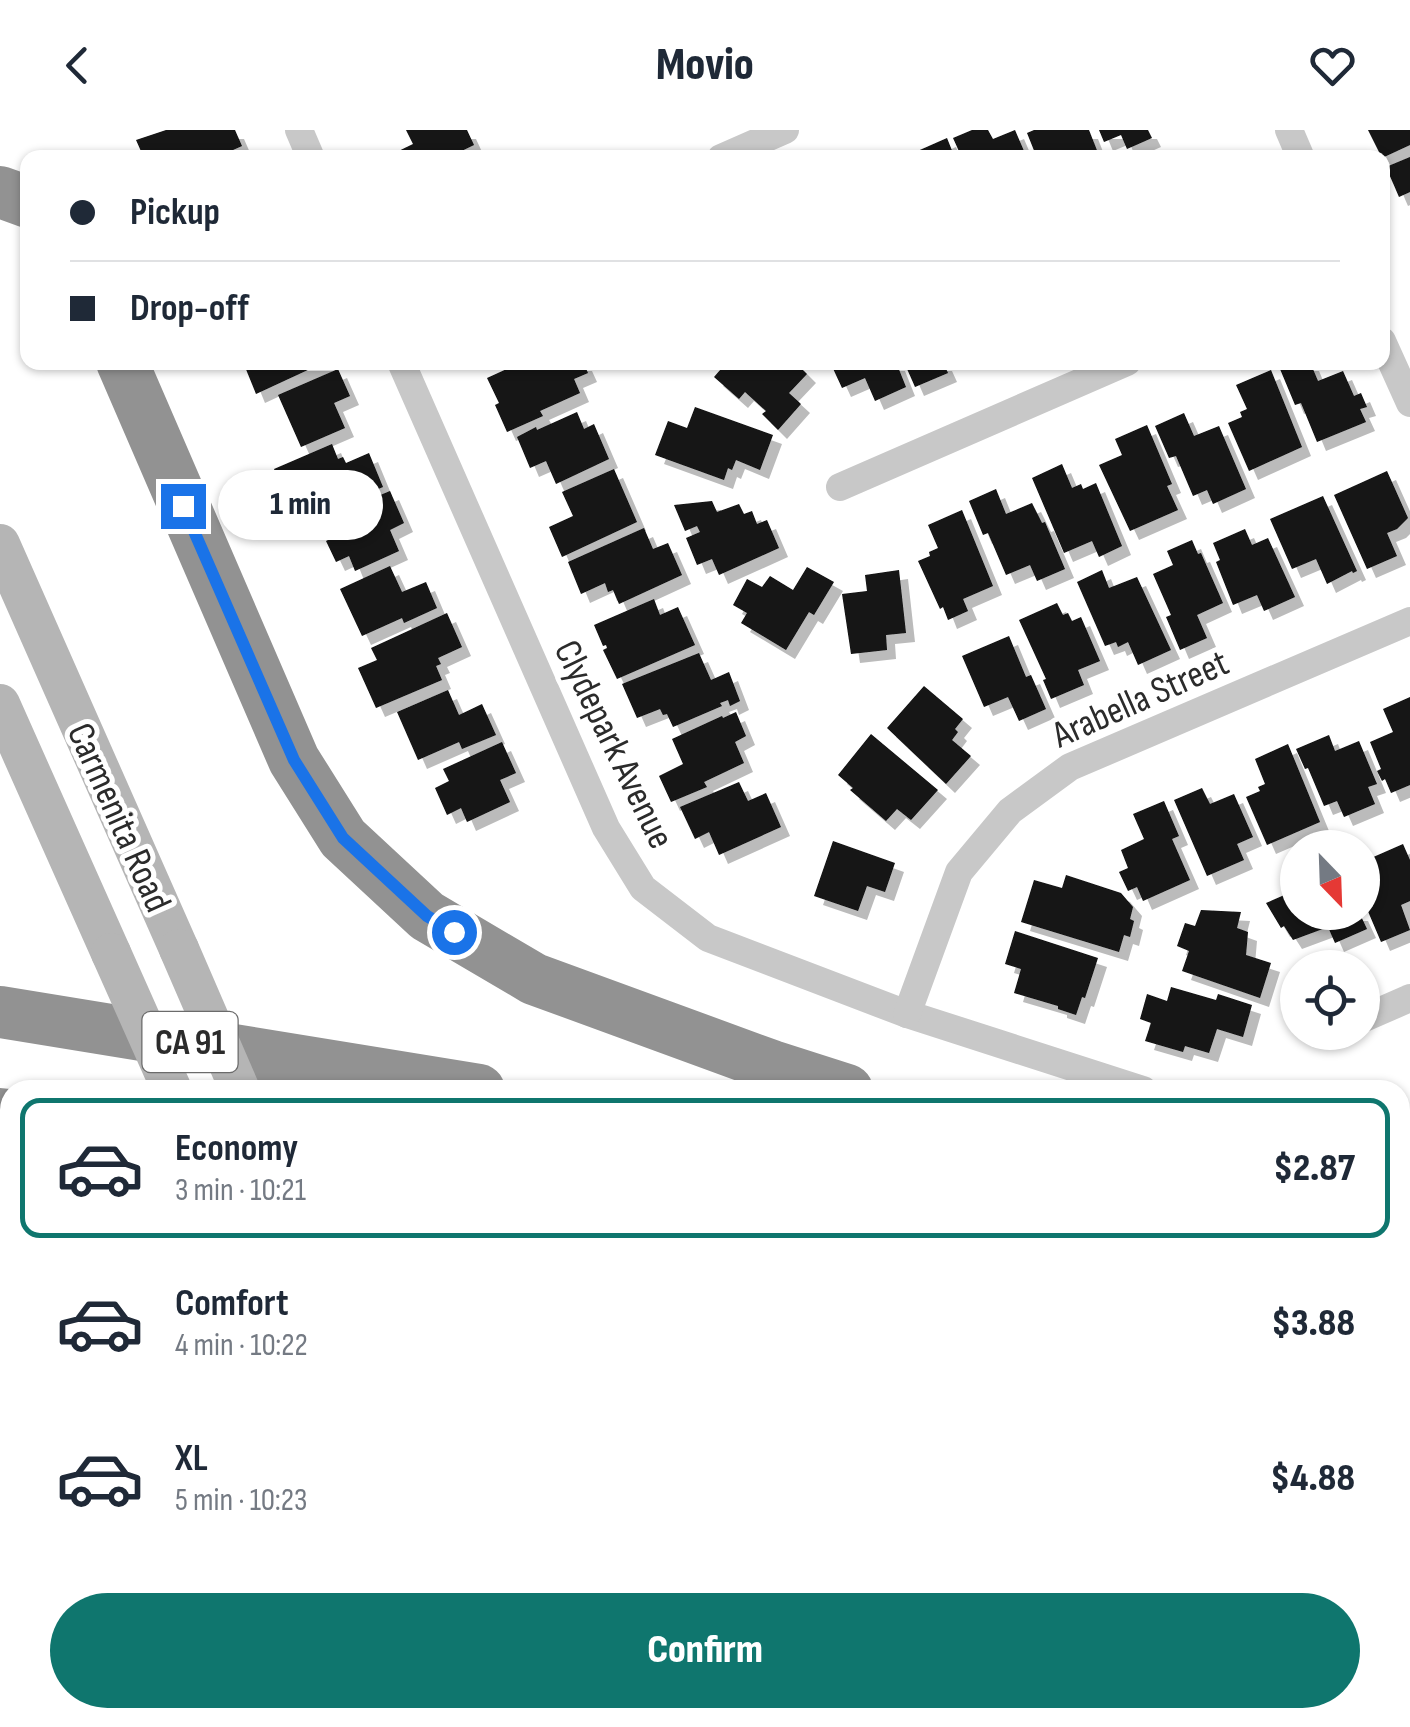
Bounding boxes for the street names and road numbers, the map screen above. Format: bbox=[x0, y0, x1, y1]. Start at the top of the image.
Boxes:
street label: Clydepark Avenue bbox=[544, 633, 683, 856]
street label: Arabella Street bbox=[1045, 641, 1236, 759]
street label: Carmenita Road bbox=[57, 716, 180, 919]
road number: CA 91 bbox=[142, 1012, 238, 1072]

